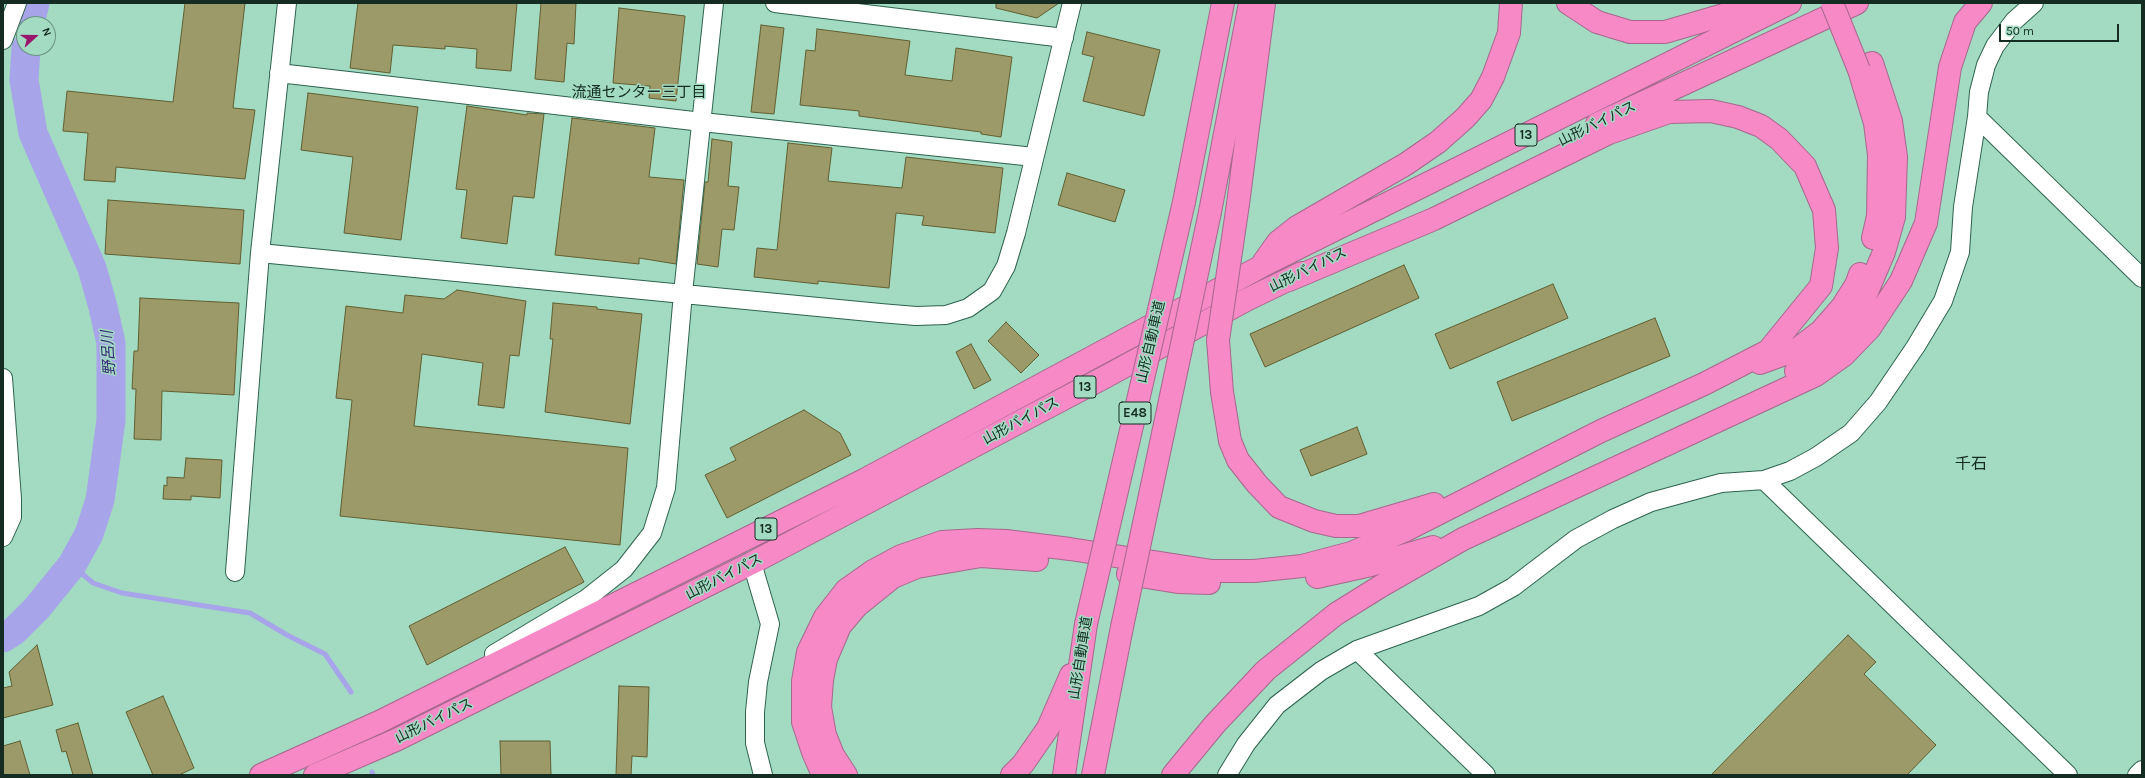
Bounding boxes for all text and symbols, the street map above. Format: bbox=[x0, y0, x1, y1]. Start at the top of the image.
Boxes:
north arrow bbox=[16, 16, 56, 56]
scale bar bbox=[2001, 16, 2121, 42]
text: 50 m bbox=[2006, 24, 2034, 38]
text: N bbox=[39, 26, 54, 38]
district label: 流通センター三丁目 bbox=[572, 84, 706, 102]
street label: 山形バイパス bbox=[1556, 98, 1638, 150]
road number: 13 bbox=[1515, 124, 1537, 146]
street label: 山形バイパス bbox=[1267, 244, 1349, 296]
street label: 山形自動車道 bbox=[1133, 299, 1169, 385]
water label: 野呂川 bbox=[98, 330, 120, 376]
road number: 13 bbox=[1074, 376, 1096, 398]
street label: 山形バイパス bbox=[980, 394, 1062, 448]
road number: E48 bbox=[1119, 402, 1151, 424]
district label: 千石 bbox=[1955, 454, 1987, 474]
road number: 13 bbox=[755, 518, 777, 540]
street label: 山形バイパス bbox=[683, 550, 765, 604]
street label: 山形自動車道 bbox=[1066, 615, 1096, 701]
street label: 山形バイパス bbox=[393, 695, 475, 747]

